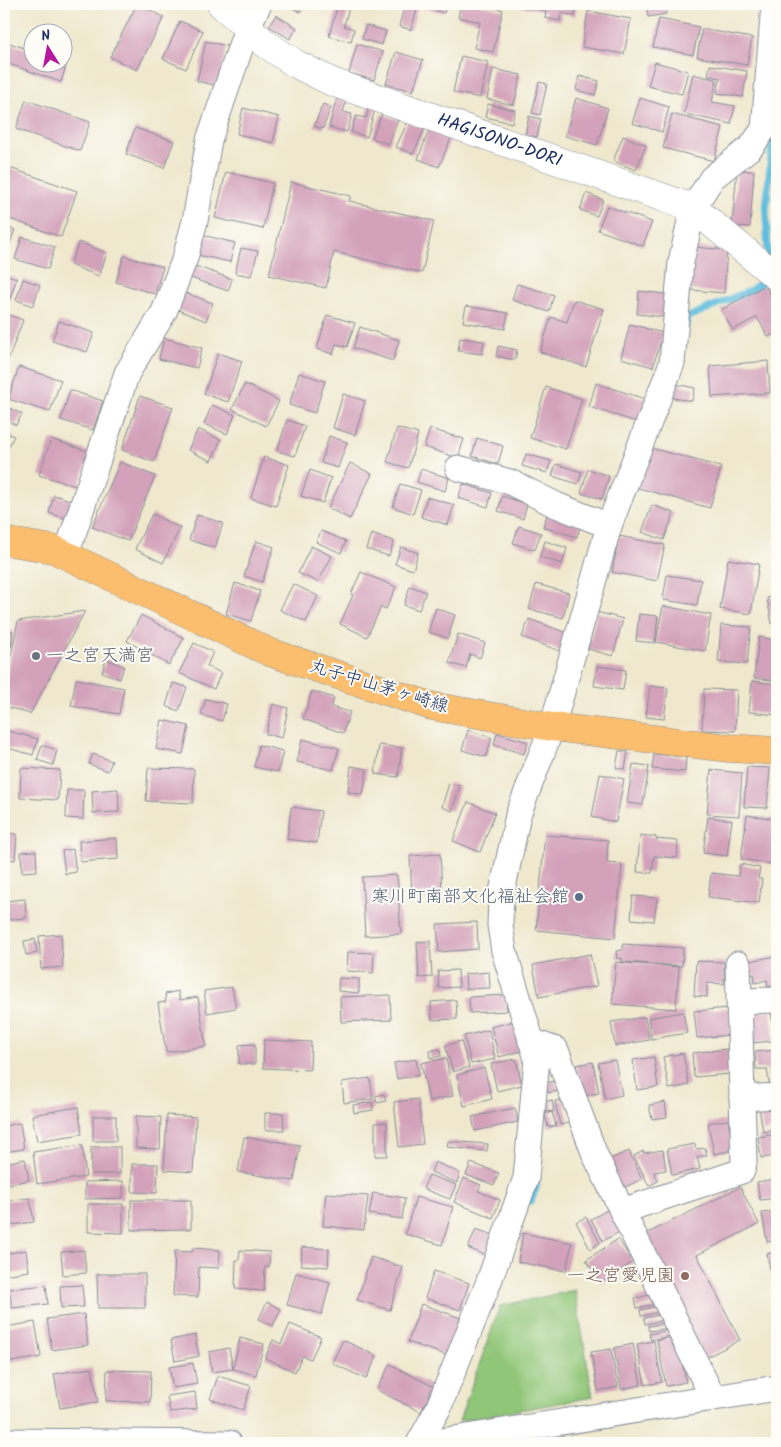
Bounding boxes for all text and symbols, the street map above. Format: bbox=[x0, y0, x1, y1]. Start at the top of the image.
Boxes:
north arrow bbox=[22, 22, 72, 72]
text: N bbox=[39, 25, 52, 48]
street label: HAGISONO-DORI bbox=[433, 105, 566, 176]
place label: 一之宮天満宮 bbox=[46, 642, 154, 671]
marker: 一之宮天満宮 bbox=[30, 650, 42, 662]
street label: 丸子中山茅ヶ崎線 bbox=[306, 652, 452, 722]
place label: 寒川町南部文化福祉会館 bbox=[371, 883, 569, 912]
marker: 寒川町南部文化福祉会館 bbox=[573, 891, 585, 903]
place label: 一之宮愛児園 bbox=[567, 1262, 675, 1291]
marker: 一之宮愛児園 bbox=[679, 1270, 691, 1282]

